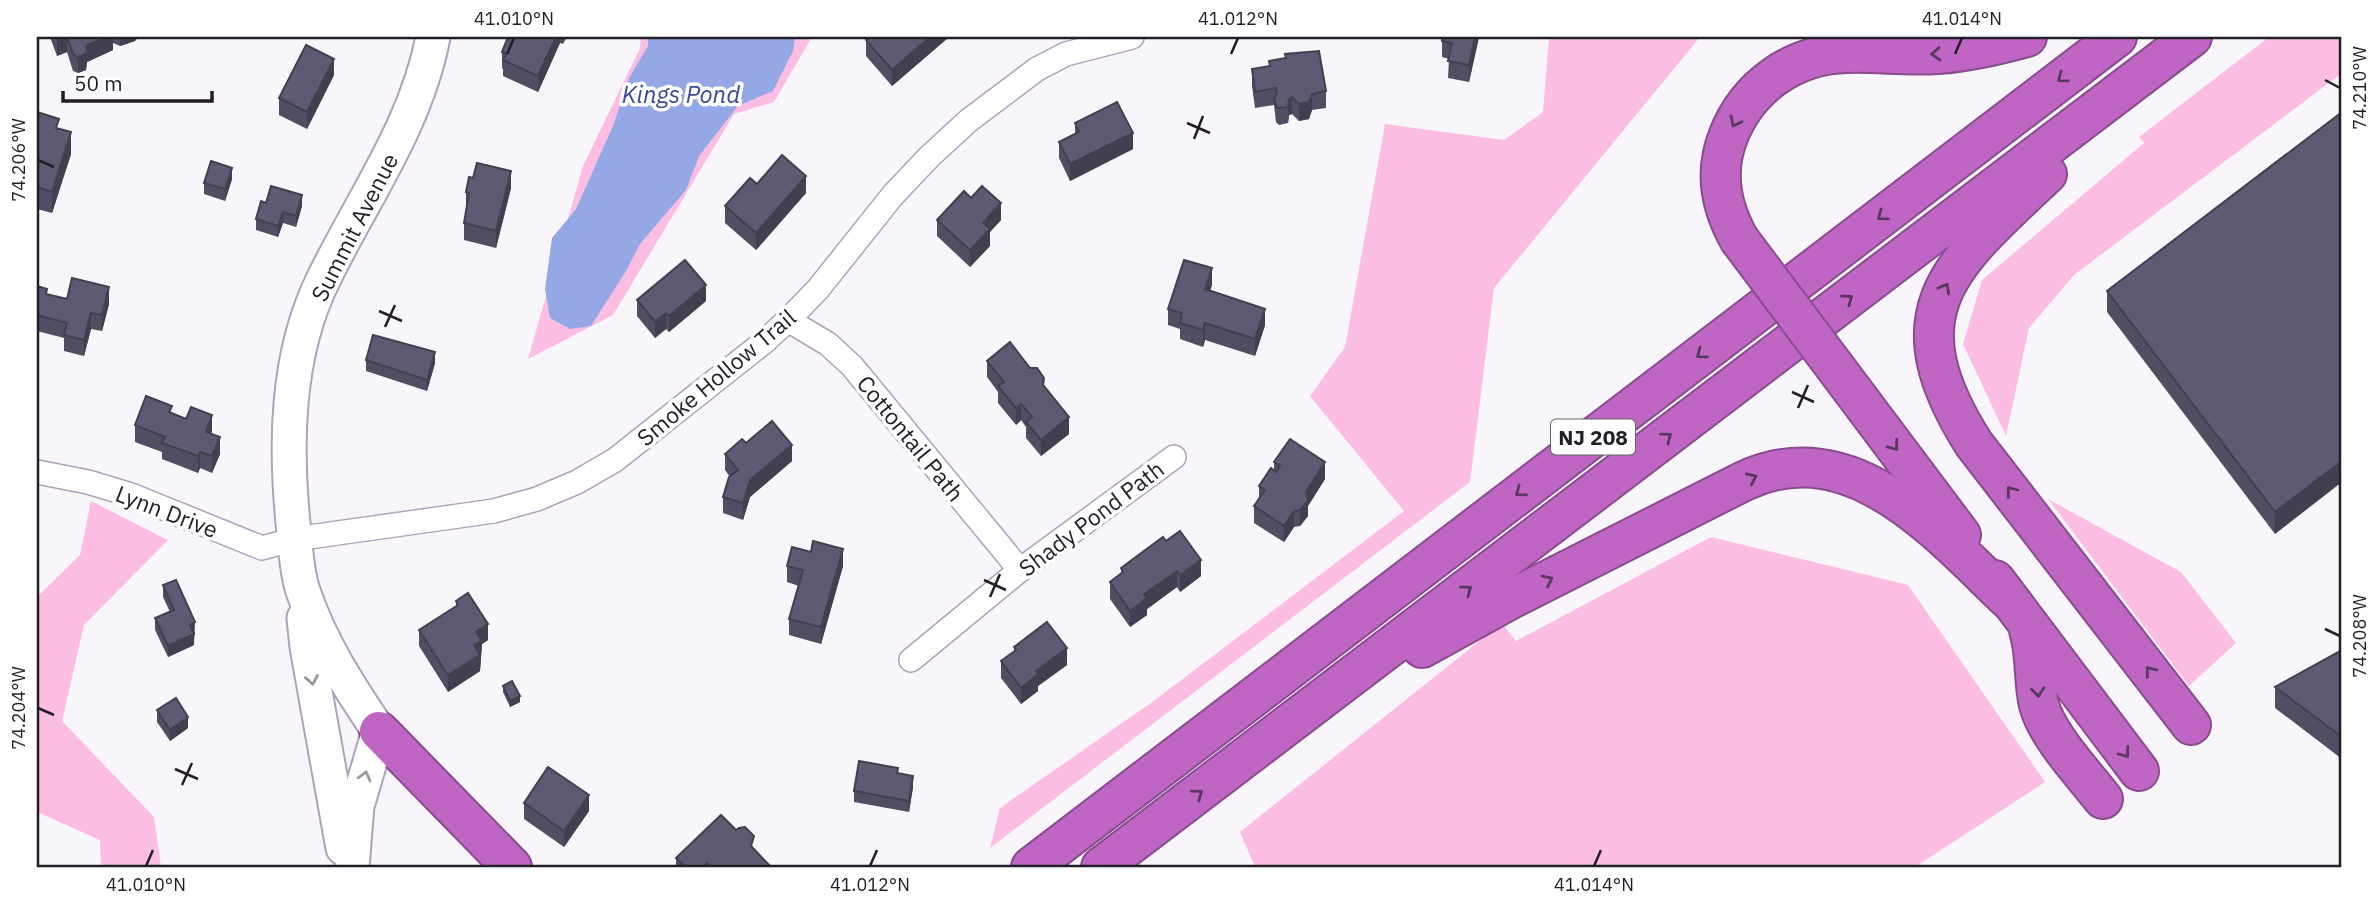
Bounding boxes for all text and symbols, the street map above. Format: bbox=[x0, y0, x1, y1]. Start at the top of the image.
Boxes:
text: 41.010°N bbox=[474, 7, 554, 30]
text: 41.012°N bbox=[1198, 7, 1278, 30]
text: 41.014°N bbox=[1922, 7, 2002, 30]
one-way arrow bbox=[1930, 46, 1941, 61]
text: 74.210°W bbox=[2348, 46, 2371, 130]
scale bar bbox=[63, 60, 212, 104]
text: 50 m bbox=[74, 69, 123, 97]
one-way arrow bbox=[2058, 70, 2070, 83]
water label: Kings Pond bbox=[622, 78, 740, 110]
one-way arrow bbox=[1730, 115, 1744, 127]
text: 74.206°W bbox=[7, 118, 30, 202]
street label: Summit Avenue bbox=[304, 148, 404, 306]
one-way arrow bbox=[1877, 208, 1889, 221]
one-way arrow bbox=[1937, 283, 1950, 295]
one-way arrow bbox=[1840, 294, 1853, 307]
street label: Smoke Hollow Trail bbox=[630, 302, 802, 452]
one-way arrow bbox=[1696, 346, 1709, 359]
street label: Cottontail Path bbox=[851, 369, 971, 507]
road number: NJ 208 bbox=[1551, 420, 1635, 454]
one-way arrow bbox=[1660, 432, 1672, 445]
one-way arrow bbox=[1886, 438, 1898, 450]
street label: Shady Pond Path bbox=[1012, 454, 1170, 582]
one-way arrow bbox=[1744, 472, 1757, 486]
street label: Lynn Drive bbox=[112, 478, 222, 544]
one-way arrow bbox=[1515, 484, 1528, 497]
one-way arrow bbox=[2006, 486, 2019, 499]
one-way arrow bbox=[1541, 575, 1554, 589]
one-way arrow bbox=[1459, 585, 1472, 598]
text: 74.208°W bbox=[2348, 594, 2371, 678]
text: 74.204°W bbox=[7, 666, 30, 750]
one-way arrow bbox=[2145, 667, 2158, 679]
one-way arrow bbox=[304, 674, 319, 686]
one-way arrow bbox=[2030, 687, 2045, 698]
one-way arrow bbox=[2117, 745, 2130, 758]
one-way arrow bbox=[357, 770, 371, 782]
one-way arrow bbox=[1190, 790, 1203, 803]
text: 41.010°N bbox=[106, 873, 186, 896]
text: 41.012°N bbox=[830, 873, 910, 896]
text: 41.014°N bbox=[1554, 873, 1634, 896]

